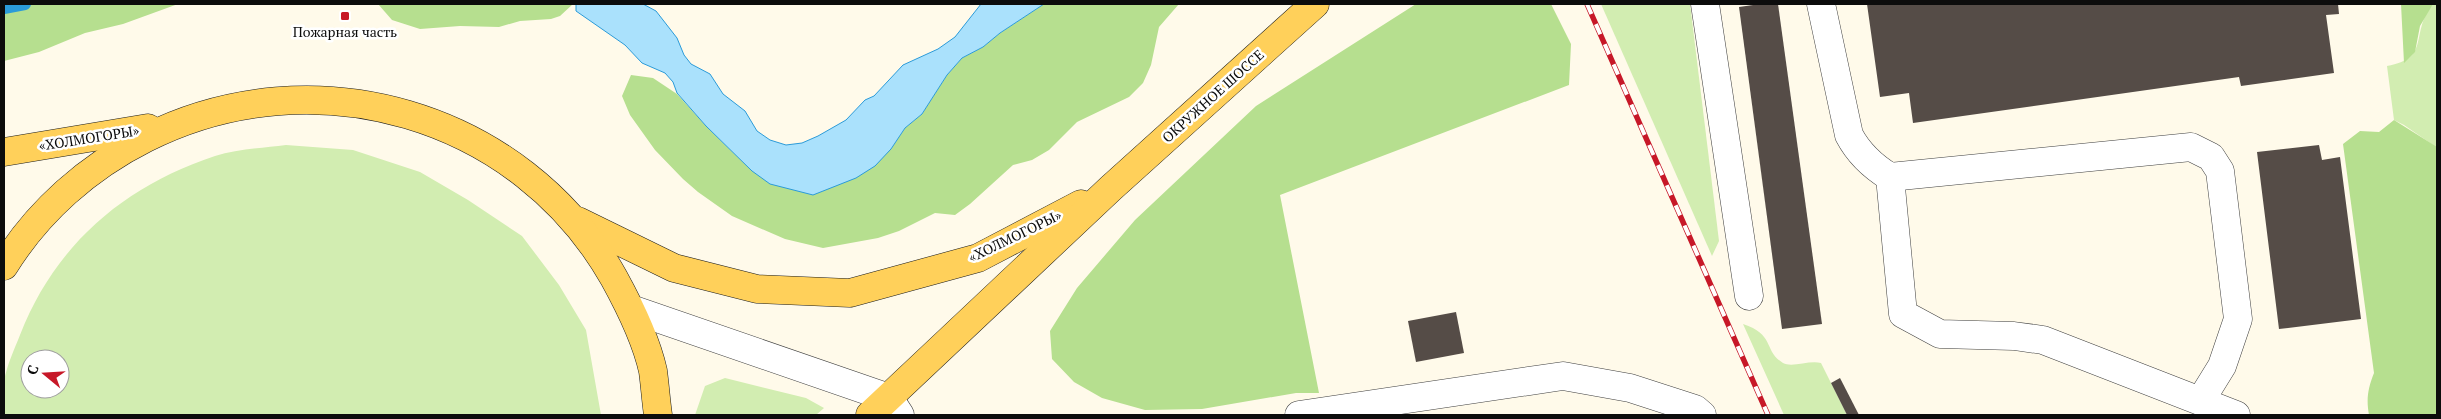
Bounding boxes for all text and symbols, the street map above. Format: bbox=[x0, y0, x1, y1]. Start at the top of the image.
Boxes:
marker: Пожарная часть bbox=[339, 10, 351, 22]
place label: Пожарная часть bbox=[293, 22, 397, 41]
street label: ОКРУЖНОЕ ШОССЕ bbox=[1158, 45, 1268, 146]
street label: «ХОЛМОГОРЫ» bbox=[37, 120, 141, 155]
street label: «ХОЛМОГОРЫ» bbox=[965, 205, 1065, 266]
north arrow bbox=[20, 349, 70, 399]
text: С bbox=[22, 363, 43, 377]

